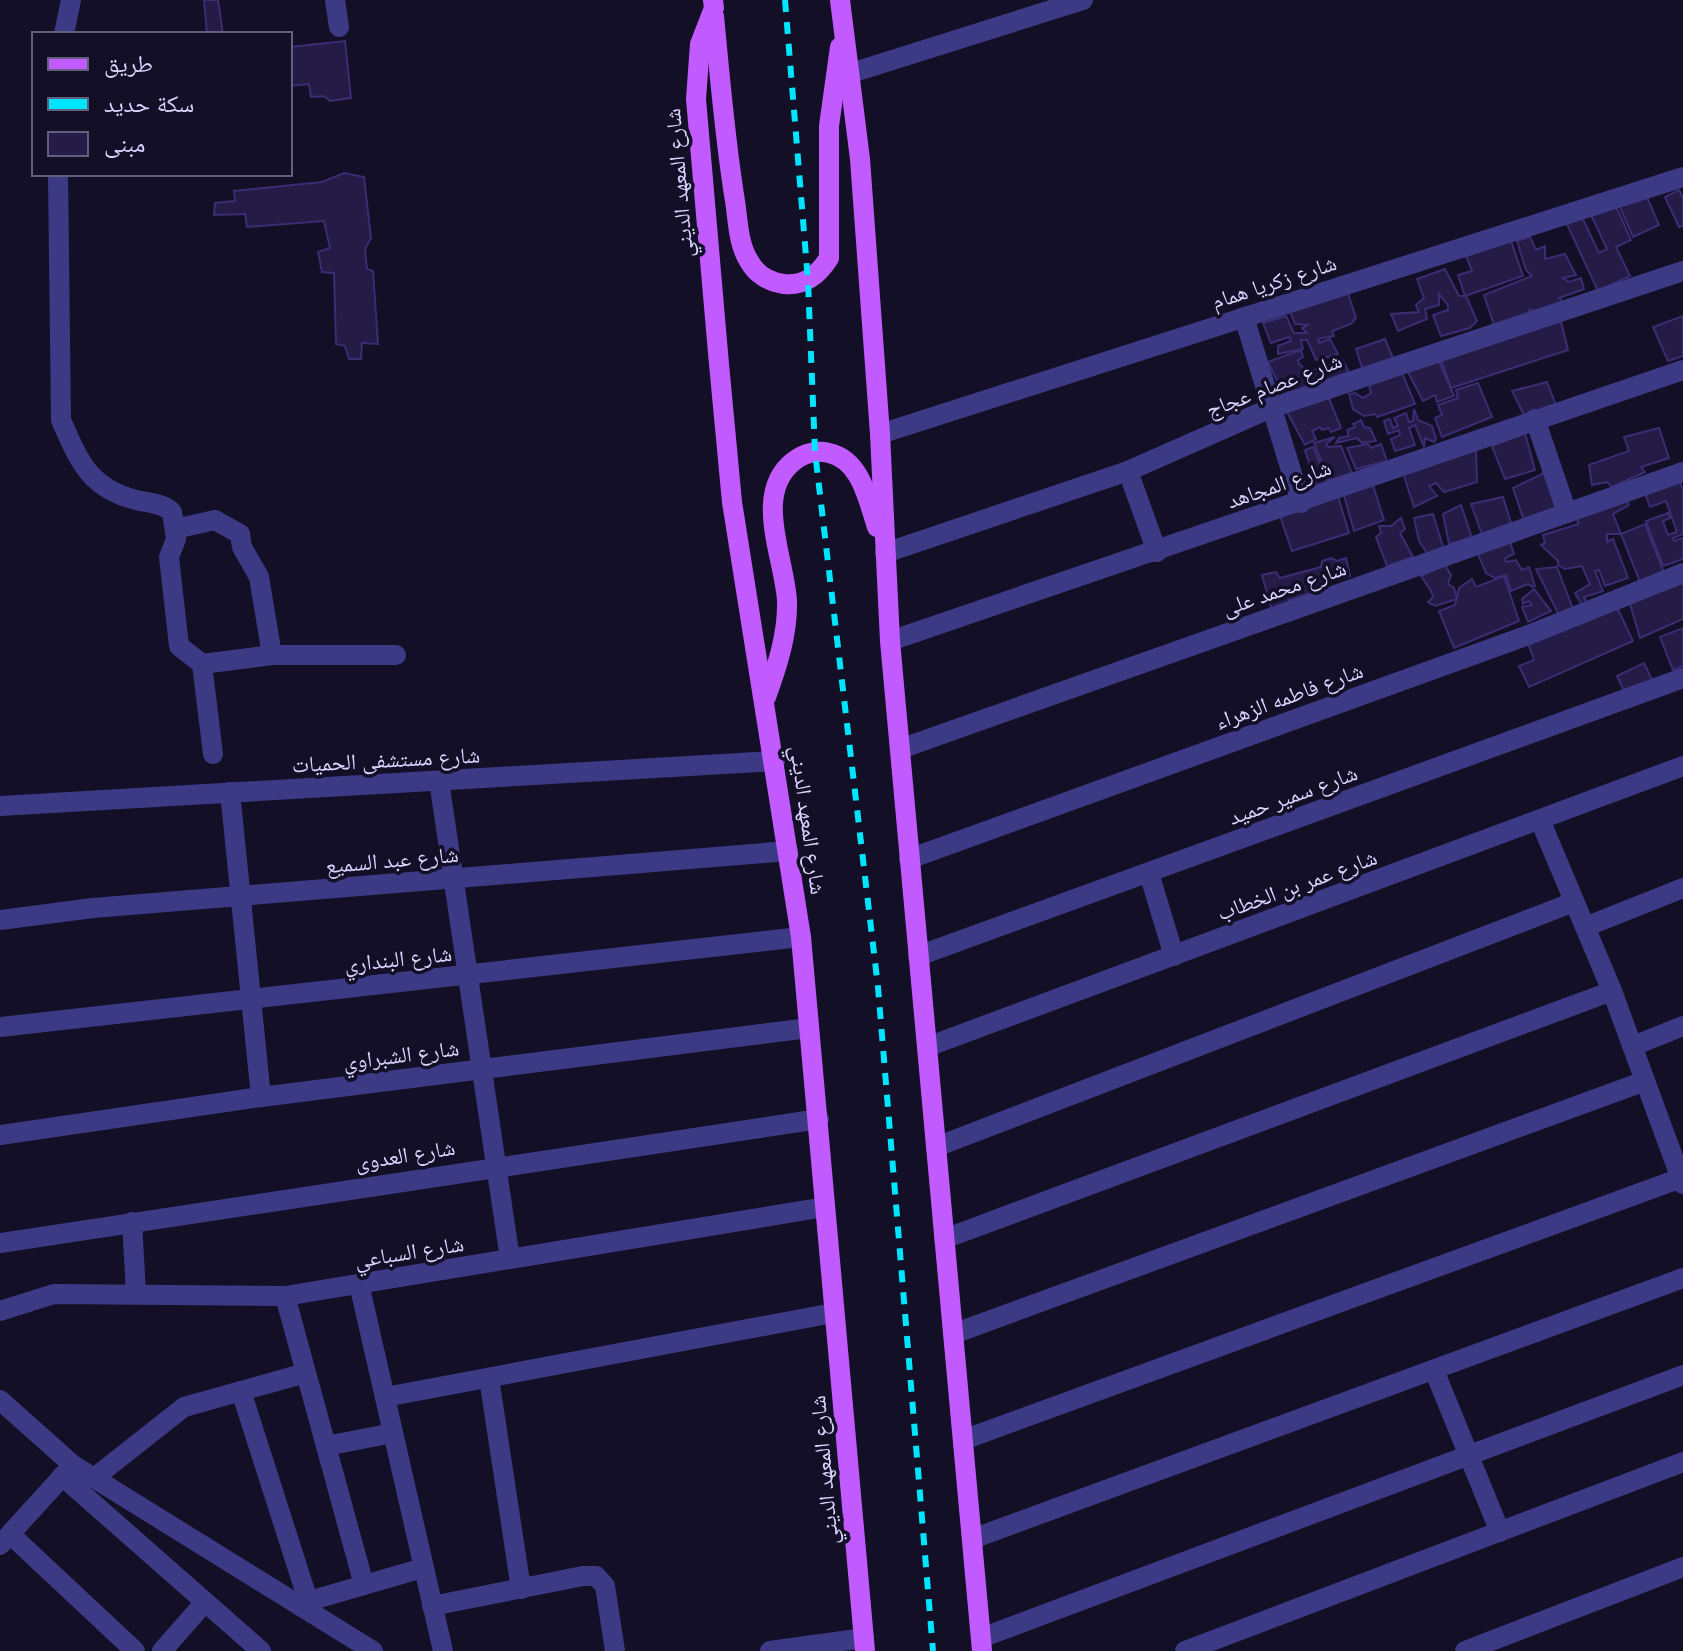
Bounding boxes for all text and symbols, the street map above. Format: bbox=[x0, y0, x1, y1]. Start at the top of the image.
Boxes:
legend bbox=[32, 32, 292, 176]
text: طريق bbox=[104, 48, 153, 79]
text: سكة حديد bbox=[104, 88, 194, 119]
street label: شارع المعهد الديني bbox=[658, 107, 703, 259]
text: مبنى bbox=[104, 128, 145, 159]
street label: شارع زكريا همام bbox=[1208, 248, 1340, 316]
street label: شارع عصام عجاج bbox=[1202, 346, 1346, 424]
street label: شارع المجاهد bbox=[1223, 453, 1335, 515]
street label: شارع محمد على bbox=[1218, 553, 1350, 623]
street label: شارع فاطمه الزهراء bbox=[1211, 656, 1367, 736]
street label: شارع مستشفى الحميات bbox=[291, 741, 481, 779]
street label: شارع المعهد الديني bbox=[781, 744, 833, 897]
street label: شارع سمير حميد bbox=[1224, 758, 1362, 832]
street label: شارع عبد السميع bbox=[324, 840, 460, 880]
street label: شارع عمر بن الخطاب bbox=[1213, 843, 1381, 927]
street label: شارع البنداري bbox=[343, 939, 454, 982]
street label: شارع الشبراوي bbox=[341, 1034, 461, 1079]
street label: شارع العدوى bbox=[353, 1133, 457, 1177]
street label: شارع السباعي bbox=[352, 1229, 466, 1278]
street label: شارع المعهد الديني bbox=[803, 1394, 848, 1546]

